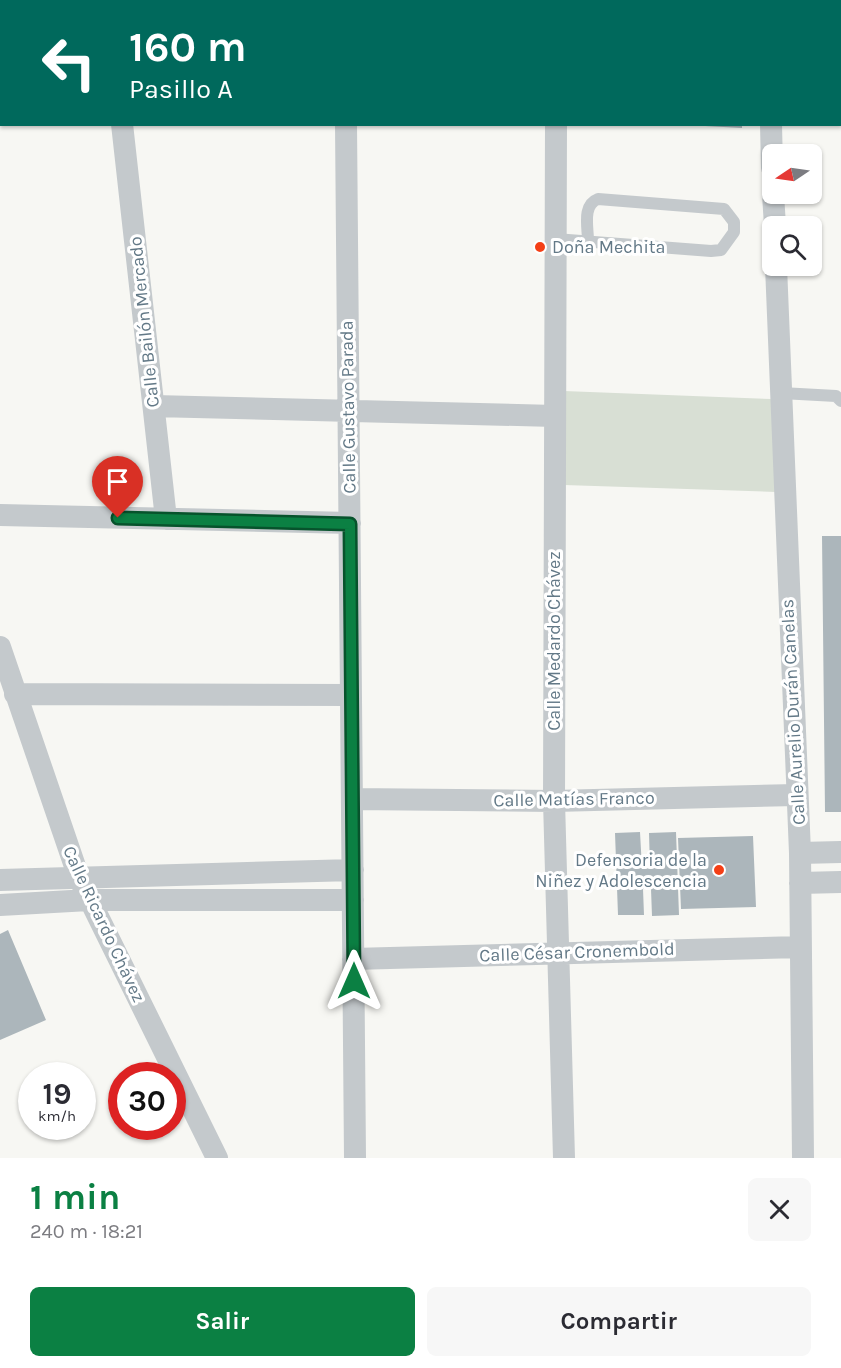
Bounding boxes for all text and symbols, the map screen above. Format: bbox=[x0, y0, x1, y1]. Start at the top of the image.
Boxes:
text: 160 m bbox=[129, 22, 247, 72]
icon: left bbox=[30, 24, 108, 102]
text: Pasillo A bbox=[129, 73, 233, 105]
north arrow bbox=[762, 144, 822, 204]
map controls bbox=[762, 144, 822, 276]
button: search bbox=[762, 216, 822, 276]
street label: Calle Bailón Mercado bbox=[124, 235, 164, 409]
place label: Doña Mechita bbox=[552, 236, 665, 258]
marker: Doña Mechita bbox=[533, 240, 547, 254]
street label: Calle Gustavo Parada bbox=[335, 320, 361, 494]
pin bbox=[92, 456, 143, 518]
icon: arrive bbox=[101, 465, 134, 498]
street label: Calle Medardo Chávez bbox=[543, 551, 565, 731]
street label: Calle Aurelio Durán Canelas bbox=[776, 599, 810, 825]
street label: Calle Matías Franco bbox=[493, 787, 655, 811]
street label: Calle Ricardo Chávez bbox=[58, 842, 150, 1006]
place label: Defensoria de la Niñez y Adolescencia bbox=[535, 849, 707, 892]
marker: Defensoria de la Niñez y Adolescencia bbox=[712, 863, 726, 877]
street label: Calle César Cronembold bbox=[479, 938, 675, 966]
position arrow bbox=[322, 949, 386, 1013]
speed limit sign: 30 bbox=[108, 1062, 186, 1140]
text: 19 bbox=[42, 1076, 71, 1112]
text: km/h bbox=[38, 1107, 76, 1125]
text: 1 min bbox=[30, 1176, 120, 1218]
button: close bbox=[748, 1178, 811, 1241]
text: 240 m · 18:21 bbox=[30, 1220, 143, 1243]
button: Salir bbox=[30, 1287, 415, 1356]
button: Compartir bbox=[427, 1287, 811, 1356]

